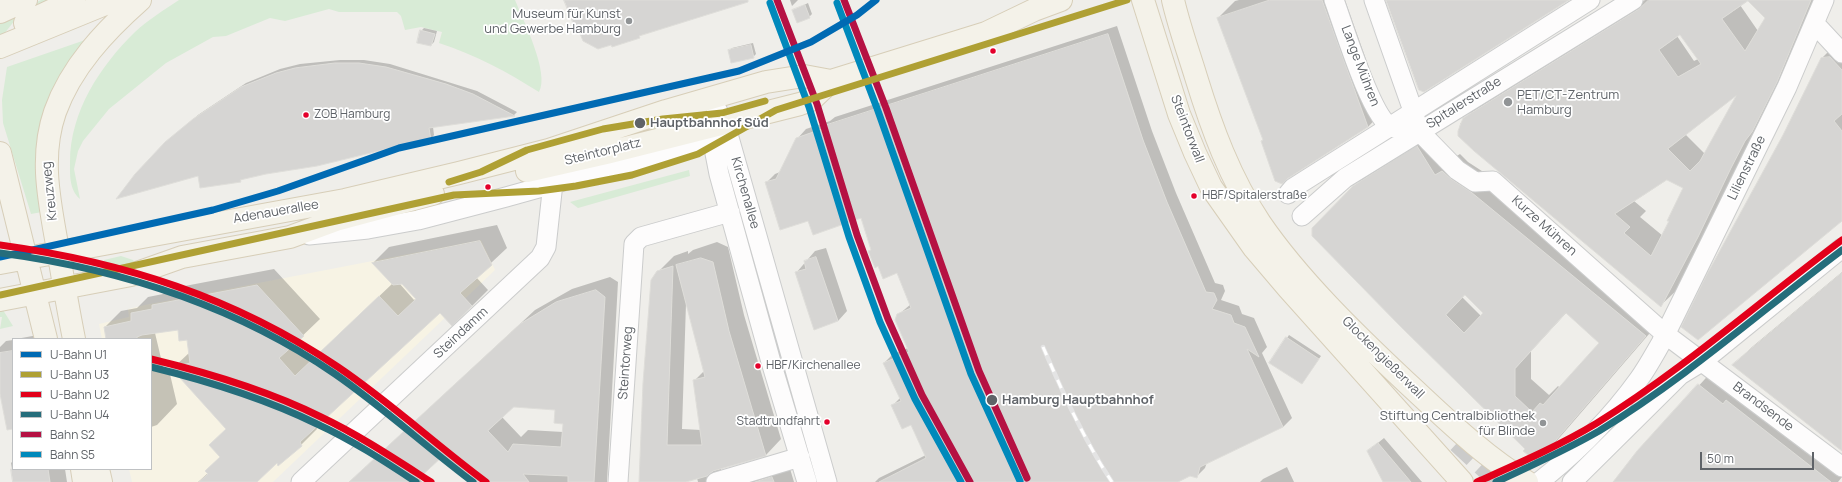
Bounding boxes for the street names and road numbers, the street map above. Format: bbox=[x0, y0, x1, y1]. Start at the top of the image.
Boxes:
street label: Lange Mühren bbox=[1337, 23, 1383, 109]
street label: Spitalerstraße bbox=[1424, 74, 1504, 132]
street label: Steintorwall bbox=[1167, 93, 1207, 165]
street label: Lilienstraße bbox=[1725, 133, 1769, 203]
street label: Steintorplatz bbox=[563, 135, 643, 169]
street label: Kirchenallee bbox=[727, 155, 763, 231]
street label: Kreuzweg bbox=[39, 161, 61, 221]
street label: Kurze Mühren bbox=[1508, 193, 1580, 259]
street label: Adenauerallee bbox=[232, 197, 320, 227]
street label: Steindamm bbox=[431, 304, 491, 362]
street label: Glockengießerwall bbox=[1339, 314, 1427, 402]
street label: Steintorweg bbox=[616, 326, 636, 400]
street label: Brandsende bbox=[1729, 379, 1797, 435]

